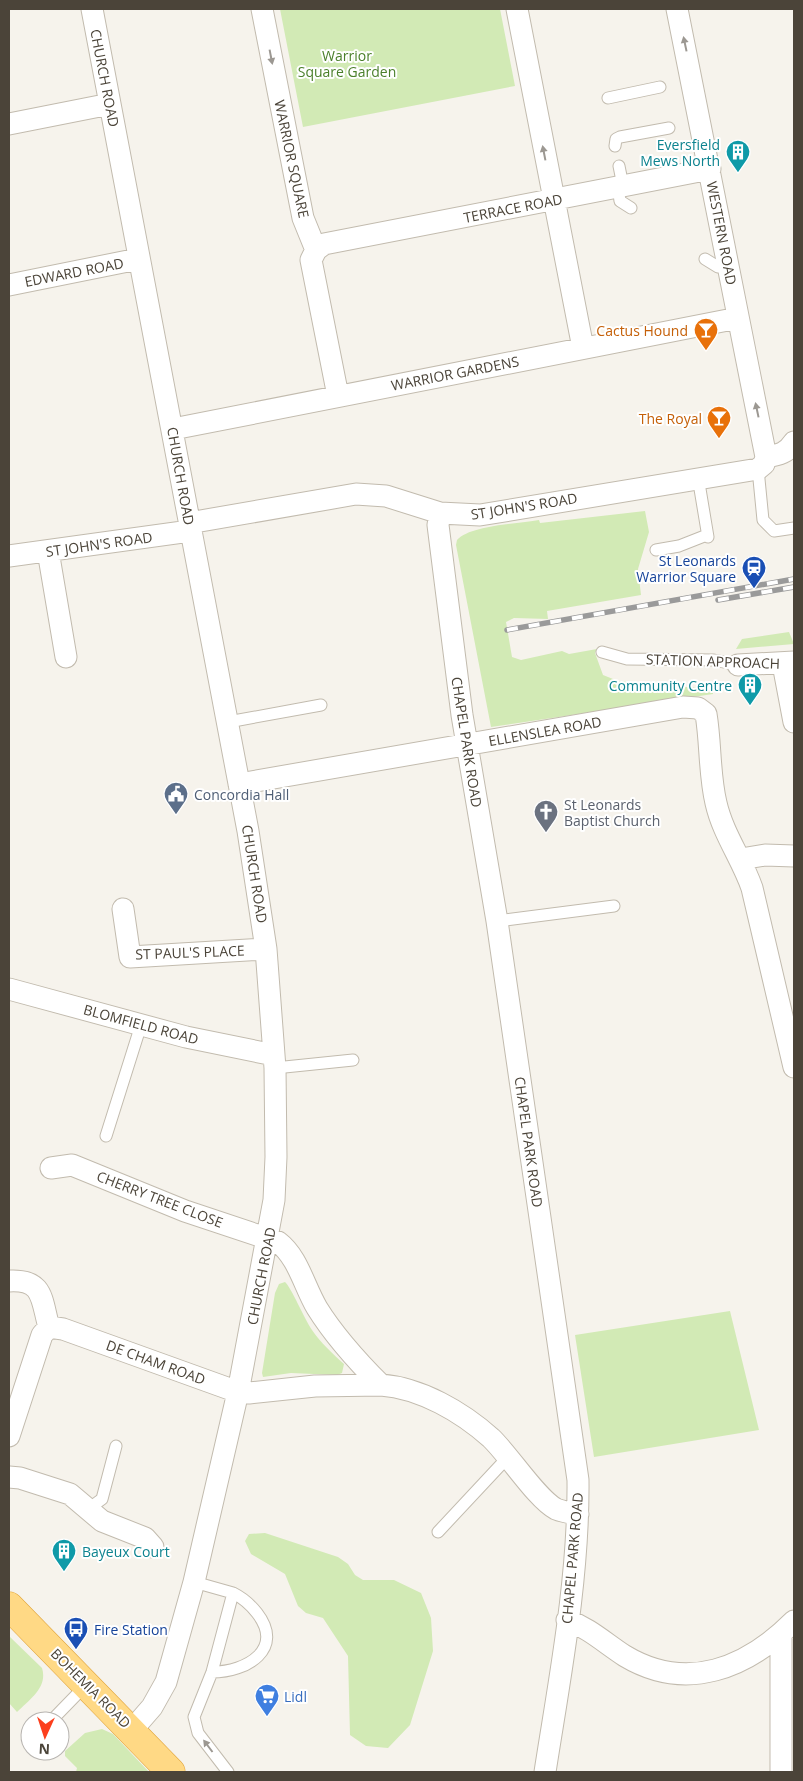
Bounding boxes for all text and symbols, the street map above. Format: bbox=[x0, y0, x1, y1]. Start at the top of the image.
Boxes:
street label: CHURCH ROAD bbox=[86, 27, 124, 129]
one-way arrow bbox=[680, 36, 688, 52]
park label: Warrior Square Garden bbox=[298, 46, 396, 81]
one-way arrow bbox=[268, 49, 276, 65]
street label: WARRIOR SQUARE bbox=[270, 98, 314, 220]
place label: Eversfield Mews North bbox=[640, 135, 720, 170]
building icon: Eversfield Mews North bbox=[725, 139, 751, 173]
one-way arrow bbox=[540, 144, 548, 160]
street label: WESTERN ROAD bbox=[703, 180, 741, 286]
street label: TERRACE ROAD bbox=[462, 189, 564, 227]
street label: EDWARD ROAD bbox=[23, 253, 125, 291]
bar icon: Cactus Hound bbox=[693, 317, 719, 351]
place label: Cactus Hound bbox=[596, 321, 688, 340]
street label: WARRIOR GARDENS bbox=[389, 351, 521, 395]
one-way arrow bbox=[753, 402, 761, 417]
bar icon: The Royal bbox=[706, 405, 732, 439]
place label: The Royal bbox=[639, 409, 702, 428]
street label: CHURCH ROAD bbox=[163, 425, 199, 527]
street label: ST JOHN'S ROAD bbox=[469, 488, 579, 524]
street label: ST JOHN'S ROAD bbox=[44, 527, 154, 561]
place label: St Leonards Warrior Square bbox=[636, 551, 736, 586]
station icon: St Leonards Warrior Square bbox=[741, 555, 767, 589]
street label: STATION APPROACH bbox=[646, 649, 780, 673]
building icon: Community Centre bbox=[737, 672, 763, 706]
street label: CHAPEL PARK ROAD bbox=[447, 675, 487, 809]
place label: Community Centre bbox=[609, 676, 732, 695]
street label: ELLENSLEA ROAD bbox=[487, 712, 603, 750]
public building icon: Concordia Hall bbox=[163, 781, 189, 815]
place label: Concordia Hall bbox=[194, 785, 289, 804]
place label: St Leonards Baptist Church bbox=[564, 795, 660, 830]
church icon: St Leonards Baptist Church bbox=[533, 799, 559, 833]
street label: CHURCH ROAD bbox=[238, 823, 272, 925]
street label: ST PAUL'S PLACE bbox=[135, 941, 245, 963]
street label: BLOMFIELD ROAD bbox=[81, 1000, 201, 1048]
street label: CHAPEL PARK ROAD bbox=[510, 1075, 548, 1209]
street label: CHERRY TREE CLOSE bbox=[94, 1166, 226, 1232]
street label: CHURCH ROAD bbox=[242, 1225, 280, 1327]
street label: DE CHAM ROAD bbox=[104, 1335, 208, 1389]
street label: CHAPEL PARK ROAD bbox=[557, 1492, 587, 1624]
building icon: Bayeux Court bbox=[51, 1538, 77, 1572]
place label: Bayeux Court bbox=[82, 1542, 170, 1561]
bus stop icon: Fire Station bbox=[63, 1616, 89, 1650]
place label: Fire Station bbox=[94, 1620, 168, 1639]
street label: BOHEMIA ROAD bbox=[47, 1644, 135, 1732]
supermarket icon: Lidl bbox=[254, 1683, 280, 1717]
place label: Lidl bbox=[284, 1687, 307, 1706]
north arrow bbox=[20, 1711, 70, 1761]
one-way arrow bbox=[203, 1739, 213, 1753]
text: N bbox=[38, 1740, 50, 1759]

